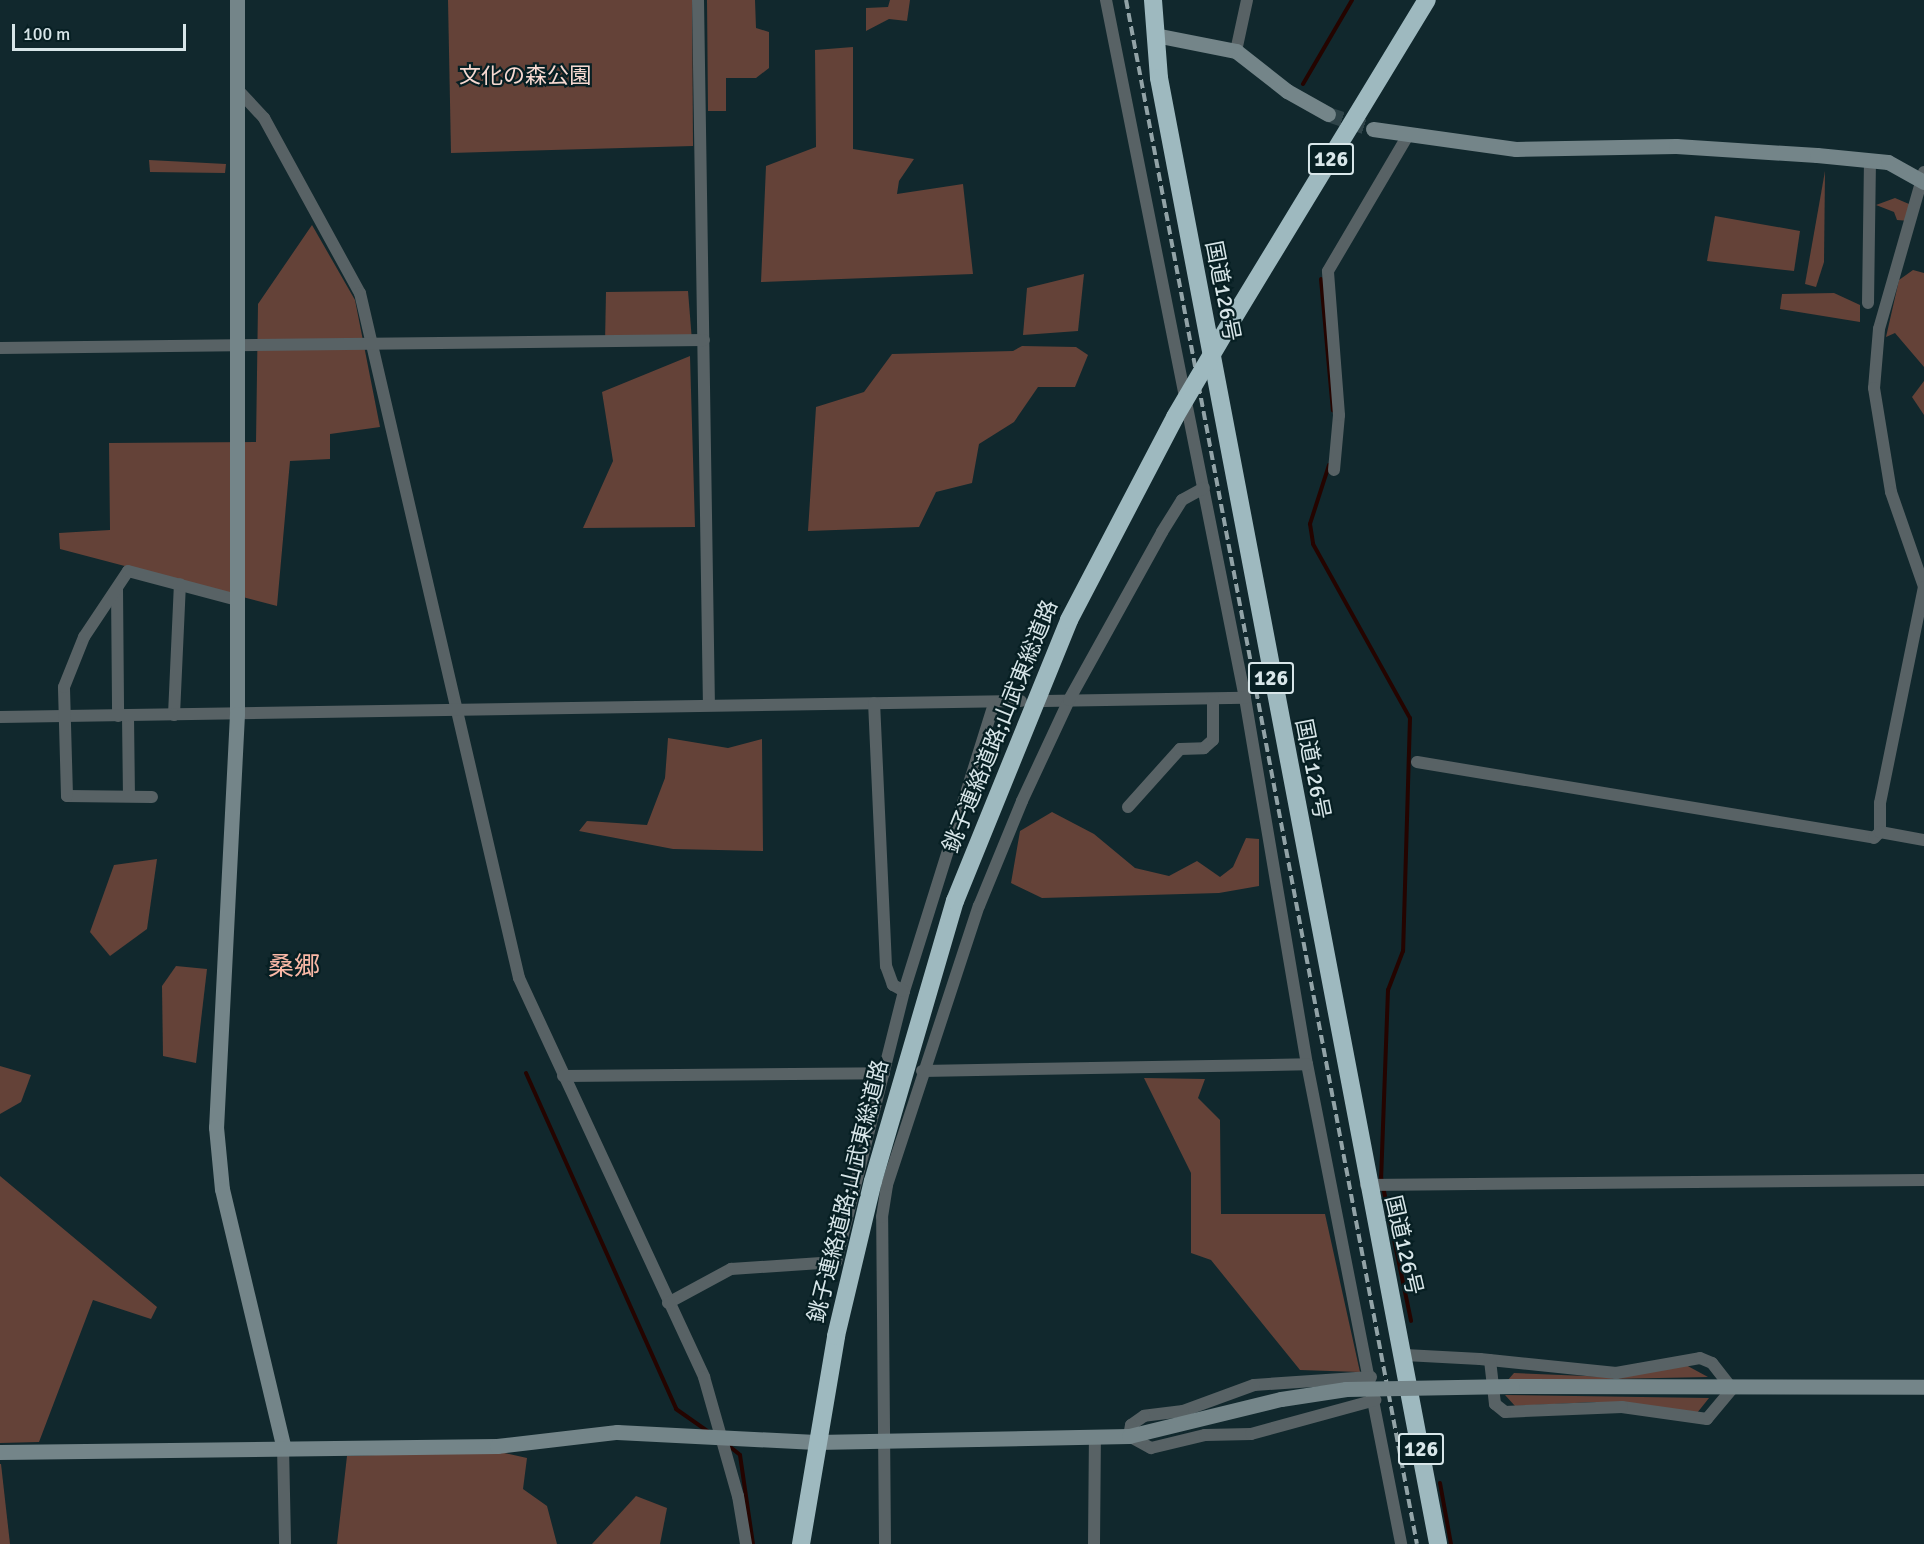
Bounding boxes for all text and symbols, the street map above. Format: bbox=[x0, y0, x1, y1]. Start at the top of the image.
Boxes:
scale bar bbox=[15, 12, 189, 50]
text: 100 m bbox=[23, 23, 70, 45]
park label: 文化の森公園 bbox=[459, 63, 591, 89]
road number: 126 bbox=[1307, 141, 1355, 177]
street label: 国道126号 bbox=[1200, 239, 1246, 343]
street label: 銚子連絡道路;山武東総道路 bbox=[937, 596, 1063, 856]
road number: 126 bbox=[1247, 660, 1295, 696]
street label: 国道126号 bbox=[1290, 717, 1336, 821]
district label: 桑郷 bbox=[268, 952, 320, 984]
street label: 銚子連絡道路;山武東総道路 bbox=[803, 1057, 893, 1325]
street label: 国道126号 bbox=[1380, 1193, 1428, 1297]
road number: 126 bbox=[1397, 1431, 1445, 1467]

